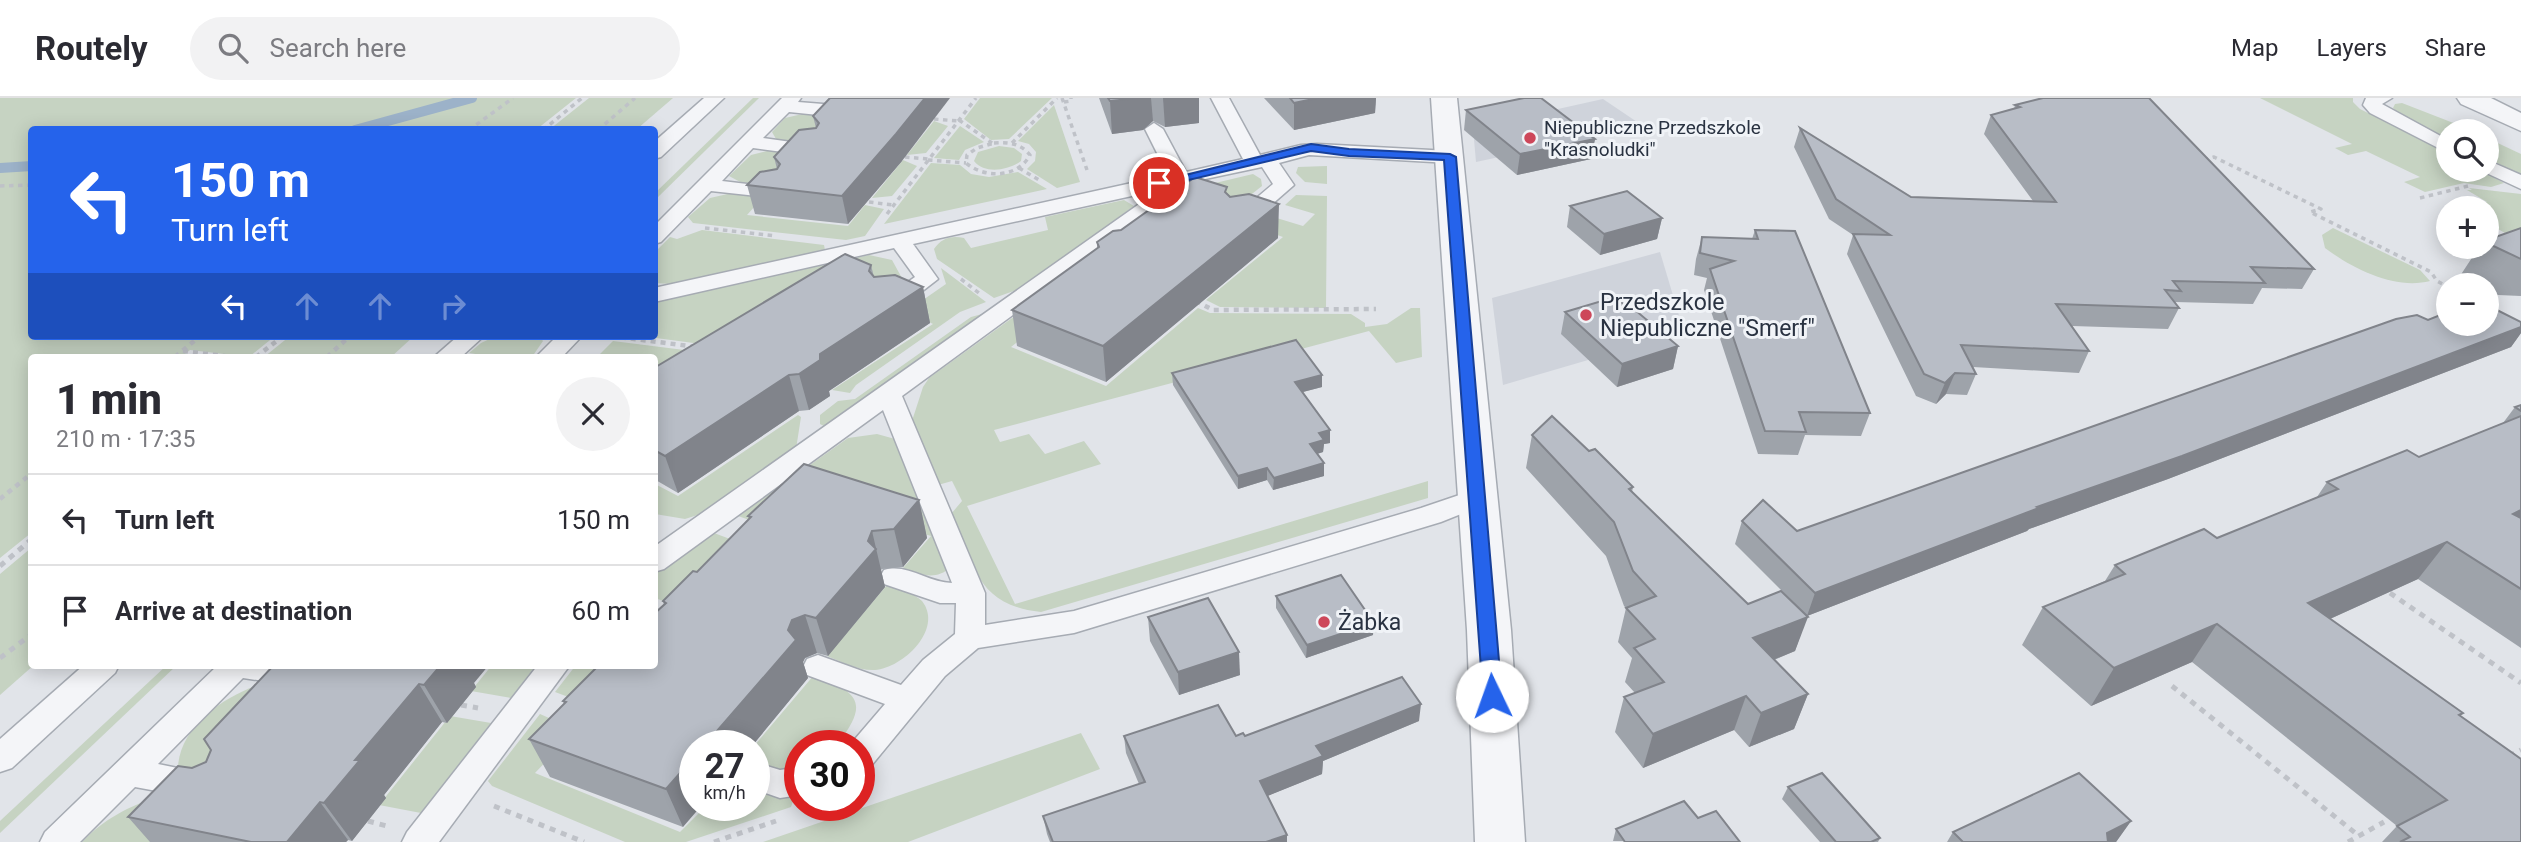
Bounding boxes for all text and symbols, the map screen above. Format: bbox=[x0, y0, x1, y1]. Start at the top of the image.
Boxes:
search box bbox=[190, 17, 680, 80]
text: Routely bbox=[35, 29, 148, 68]
icon: search bbox=[214, 29, 252, 67]
text: Search here bbox=[270, 33, 406, 63]
text: Map bbox=[2231, 34, 2279, 62]
text: Layers bbox=[2317, 34, 2387, 62]
text: Share bbox=[2425, 34, 2486, 62]
place label: Niepubliczne Przedszkole "Krasnoludki" bbox=[1544, 116, 1761, 161]
map controls bbox=[2436, 119, 2499, 336]
button: search bbox=[2436, 119, 2499, 182]
marker: Niepubliczne Przedszkole "Krasnoludki" bbox=[1522, 130, 1538, 146]
text: 150 m bbox=[171, 152, 310, 209]
pin bbox=[1129, 153, 1189, 213]
icon: left bbox=[56, 154, 147, 245]
icon: arrive bbox=[1140, 164, 1178, 202]
button: + bbox=[2436, 196, 2499, 259]
text: Turn left bbox=[171, 211, 289, 249]
button: − bbox=[2436, 273, 2499, 336]
icon: left bbox=[215, 287, 253, 325]
icon: ahead bbox=[288, 287, 326, 325]
icon: ahead bbox=[361, 287, 399, 325]
icon: right bbox=[434, 287, 472, 325]
place label: Przedszkole Niepubliczne "Smerf" bbox=[1600, 289, 1815, 342]
marker: Przedszkole Niepubliczne "Smerf" bbox=[1578, 307, 1594, 323]
text: 1 min bbox=[56, 375, 162, 424]
button: close bbox=[556, 377, 630, 451]
text: 210 m · 17:35 bbox=[56, 426, 195, 453]
icon: left bbox=[56, 501, 94, 539]
text: Turn left bbox=[115, 505, 214, 535]
text: 150 m bbox=[557, 505, 630, 535]
icon: arrive bbox=[56, 592, 94, 630]
text: Arrive at destination bbox=[115, 596, 352, 626]
text: 60 m bbox=[572, 596, 630, 626]
place label: Żabka bbox=[1338, 609, 1401, 636]
marker: Żabka bbox=[1316, 614, 1332, 630]
position arrow bbox=[1455, 659, 1529, 733]
speed limit sign: 30 bbox=[784, 730, 875, 821]
text: 27 bbox=[704, 746, 745, 787]
text: km/h bbox=[703, 782, 746, 803]

